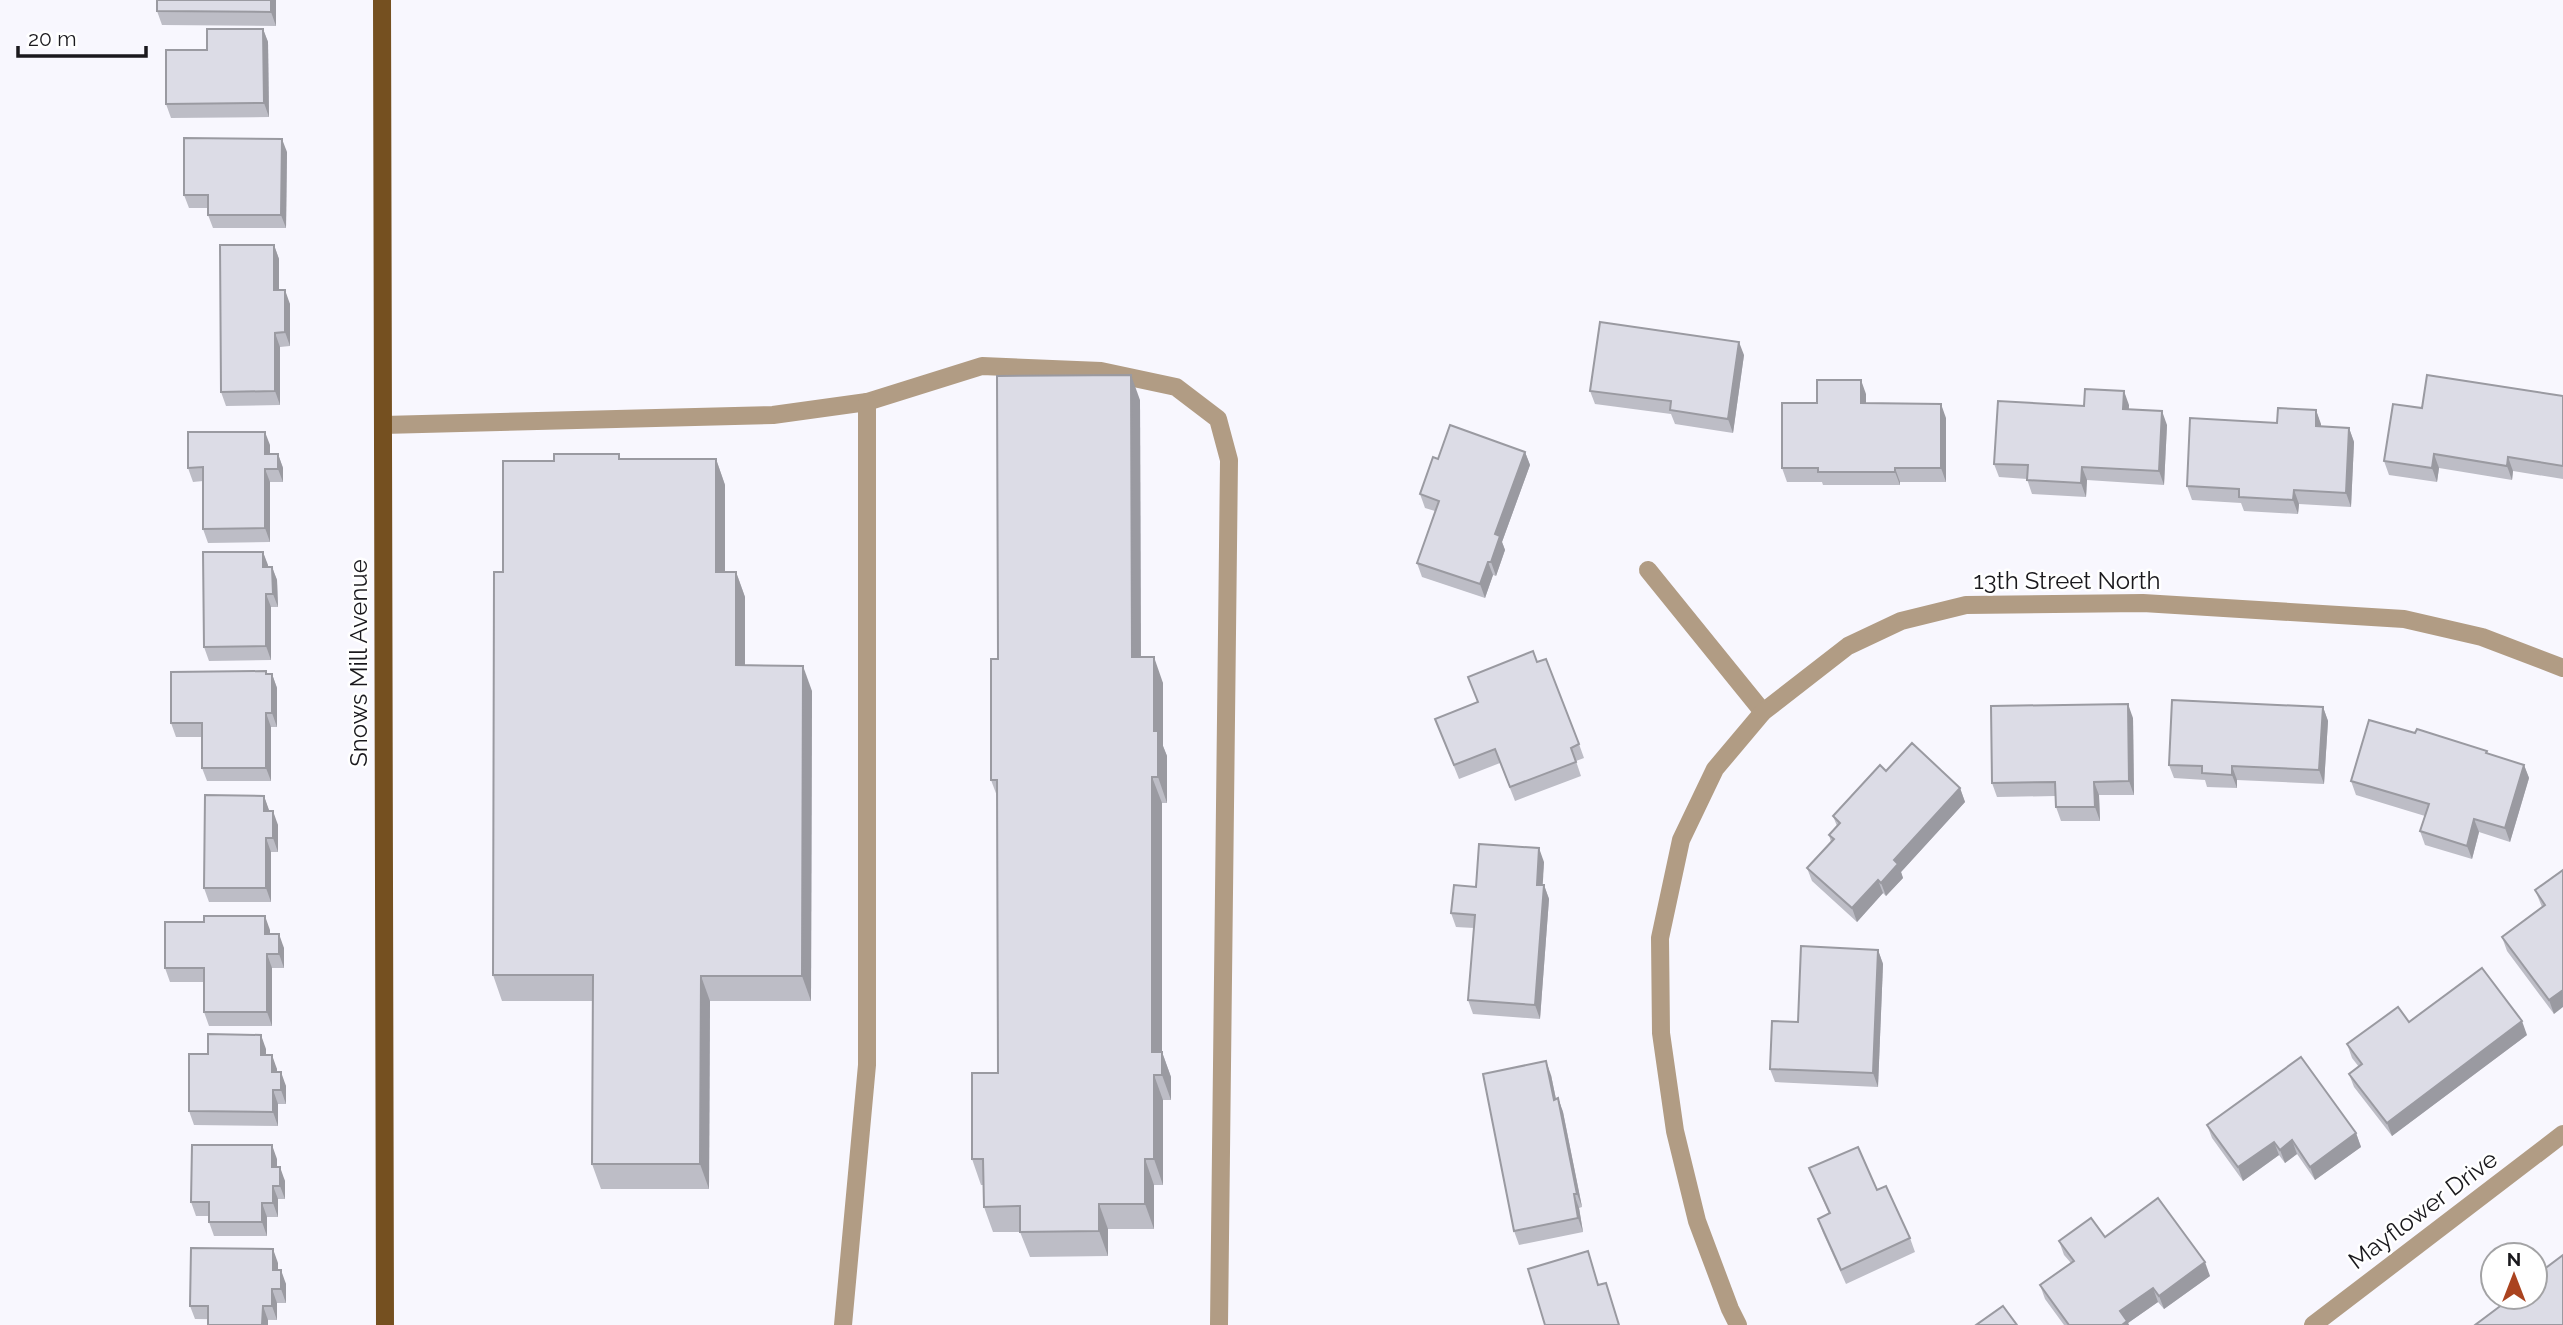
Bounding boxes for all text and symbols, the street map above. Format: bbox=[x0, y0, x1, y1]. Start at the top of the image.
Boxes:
scale bar bbox=[18, 14, 145, 58]
text: 20 m bbox=[28, 26, 76, 51]
street label: Snows Mill Avenue bbox=[344, 559, 373, 767]
street label: 13th Street North bbox=[1974, 566, 2160, 595]
street label: Mayflower Drive bbox=[2343, 1144, 2503, 1275]
north arrow bbox=[2479, 1241, 2549, 1311]
text: N bbox=[2507, 1248, 2521, 1270]

